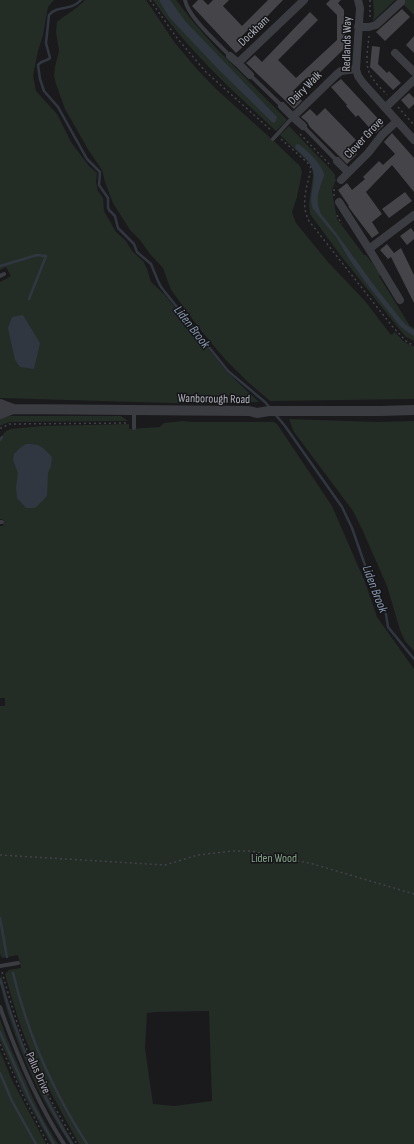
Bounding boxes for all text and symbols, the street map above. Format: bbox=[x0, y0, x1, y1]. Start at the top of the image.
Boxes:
street label: Dockham bbox=[235, 12, 273, 50]
street label: Redlands Way bbox=[339, 16, 355, 72]
street label: Dairy Walk bbox=[285, 68, 325, 108]
street label: Clover Grove bbox=[341, 114, 387, 162]
water label: Liden Brook bbox=[170, 303, 214, 352]
street label: Wanborough Road bbox=[178, 391, 250, 407]
water label: Liden Brook bbox=[359, 563, 392, 616]
park label: Liden Wood bbox=[251, 851, 297, 866]
street label: Palus Drive bbox=[22, 1050, 54, 1096]

